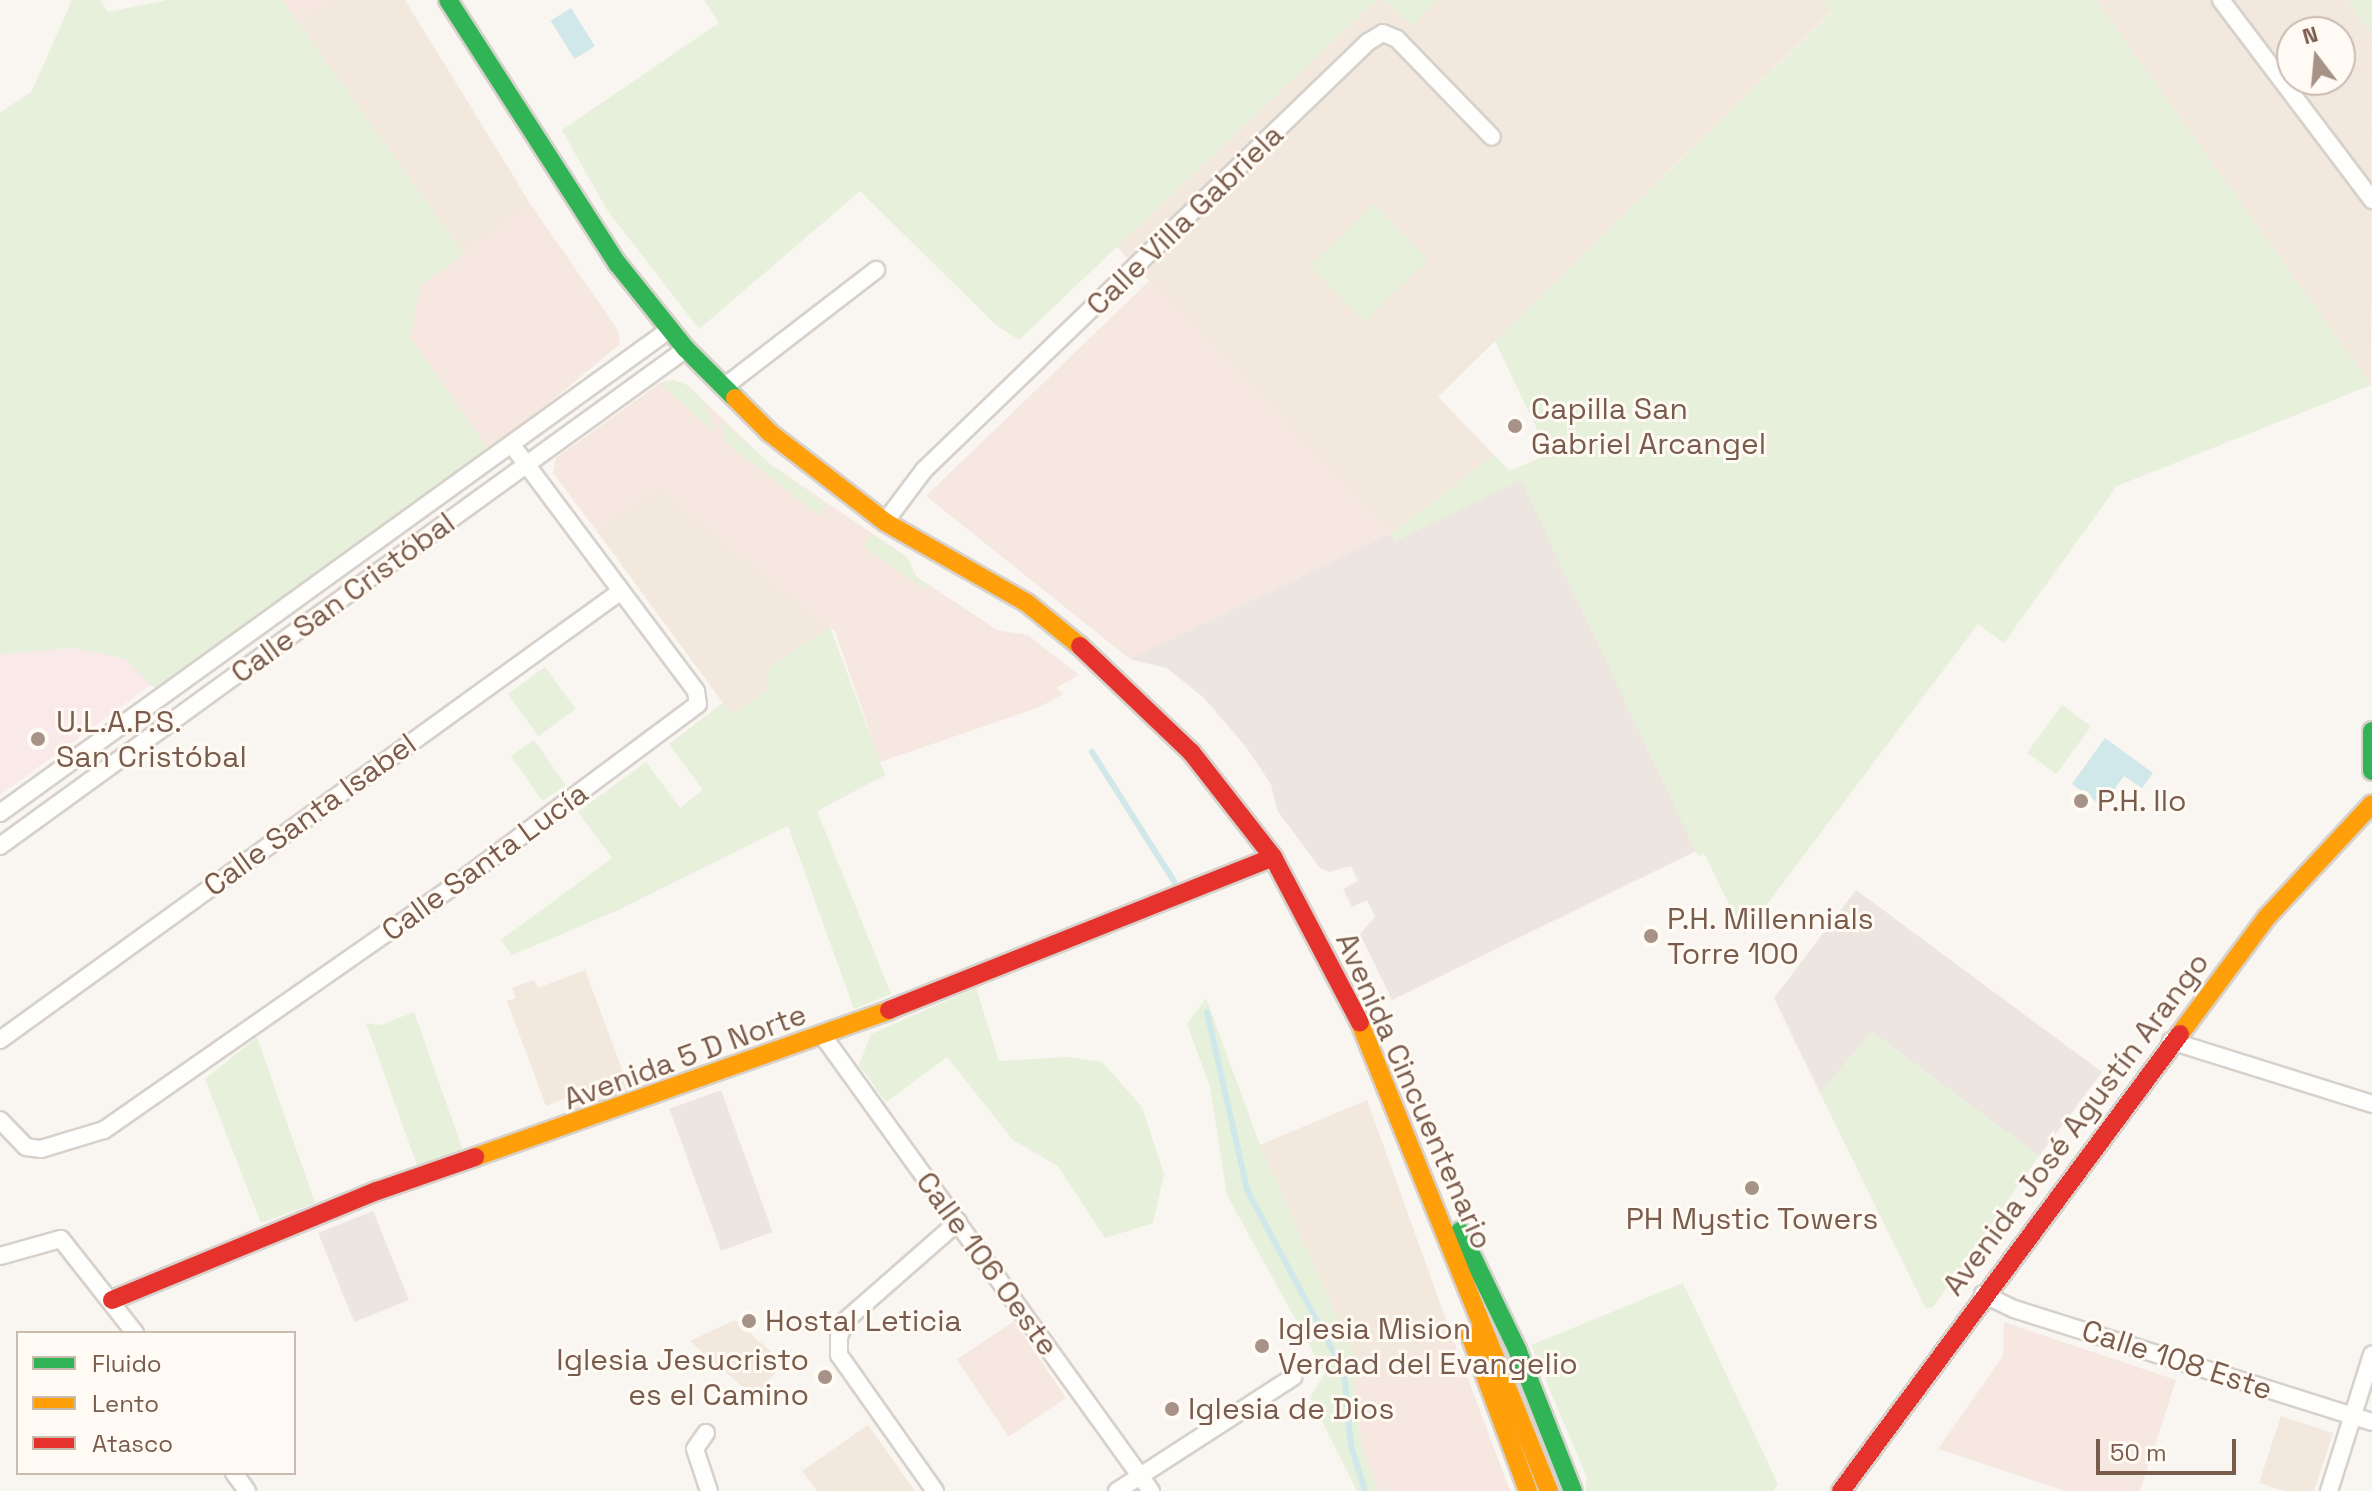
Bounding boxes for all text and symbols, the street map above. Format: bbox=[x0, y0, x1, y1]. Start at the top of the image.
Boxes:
north arrow bbox=[2276, 16, 2356, 96]
text: N bbox=[2299, 19, 2321, 50]
street label: Calle Villa Gabriela bbox=[1079, 117, 1291, 323]
place label: Capilla San Gabriel Arcangel bbox=[1531, 391, 1766, 462]
marker: Capilla San Gabriel Arcangel bbox=[1506, 417, 1524, 435]
street label: Calle San Cristóbal bbox=[224, 505, 462, 691]
place label: U.L.A.P.S. San Cristóbal bbox=[56, 704, 247, 774]
street label: Calle Santa Isabel bbox=[197, 726, 423, 904]
marker: U.L.A.P.S. San Cristóbal bbox=[27, 728, 49, 750]
street label: Calle Santa Lucía bbox=[375, 775, 595, 949]
place label: P.H. Ilo bbox=[2097, 783, 2188, 819]
marker: P.H. Ilo bbox=[2072, 792, 2090, 810]
place label: P.H. Millennials Torre 100 bbox=[1667, 901, 1875, 972]
street label: Avenida Cincuentenario bbox=[1328, 927, 1500, 1255]
marker: P.H. Millennials Torre 100 bbox=[1642, 927, 1660, 945]
street label: Avenida José Agustín Arango bbox=[1935, 945, 2217, 1303]
street label: Avenida 5 D Norte bbox=[559, 996, 811, 1118]
street label: Calle 106 Oeste bbox=[908, 1165, 1066, 1363]
marker: PH Mystic Towers bbox=[1743, 1179, 1761, 1197]
place label: PH Mystic Towers bbox=[1625, 1201, 1879, 1237]
place label: Hostal Leticia bbox=[765, 1303, 962, 1339]
place label: Iglesia Mision Verdad del Evangelio bbox=[1278, 1311, 1578, 1382]
marker: Hostal Leticia bbox=[740, 1312, 758, 1330]
street label: Calle 108 Este bbox=[2077, 1312, 2277, 1408]
legend bbox=[16, 1331, 296, 1475]
marker: Iglesia Mision Verdad del Evangelio bbox=[1253, 1337, 1271, 1355]
place label: Iglesia Jesucristo es el Camino bbox=[556, 1342, 809, 1412]
text: Fluido bbox=[92, 1348, 162, 1379]
marker: Iglesia Jesucristo es el Camino bbox=[816, 1368, 834, 1386]
text: Lento bbox=[92, 1388, 159, 1419]
place label: Iglesia de Dios bbox=[1188, 1391, 1394, 1427]
marker: Iglesia de Dios bbox=[1163, 1400, 1181, 1418]
scale bar bbox=[2100, 1423, 2240, 1473]
text: Atasco bbox=[92, 1428, 173, 1459]
text: 50 m bbox=[2110, 1437, 2167, 1468]

